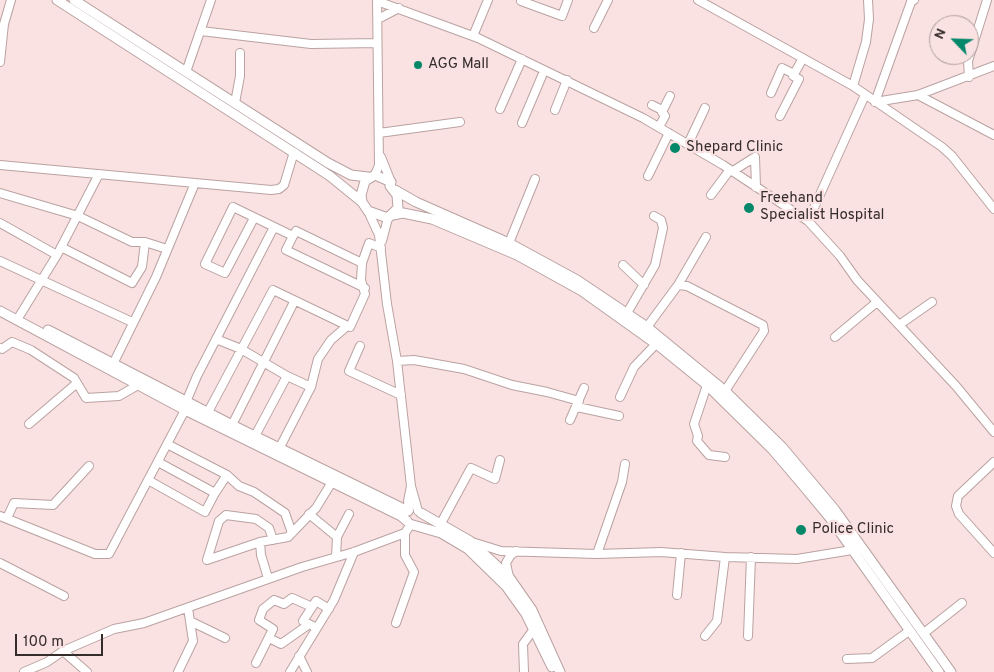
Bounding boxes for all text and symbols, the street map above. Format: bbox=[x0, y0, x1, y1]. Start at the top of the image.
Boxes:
north arrow bbox=[929, 15, 979, 65]
text: N bbox=[931, 26, 951, 42]
place label: AGG Mall bbox=[428, 56, 489, 74]
marker: AGG Mall bbox=[412, 59, 424, 71]
place label: Shepard Clinic bbox=[686, 139, 783, 157]
marker: Shepard Clinic bbox=[668, 141, 682, 155]
place label: Freehand Specialist Hospital bbox=[760, 190, 884, 225]
marker: Freehand Specialist Hospital bbox=[742, 201, 756, 215]
place label: Police Clinic bbox=[812, 521, 894, 539]
marker: Police Clinic bbox=[794, 523, 808, 537]
scale bar bbox=[18, 624, 105, 656]
text: 100 m bbox=[23, 633, 64, 652]

